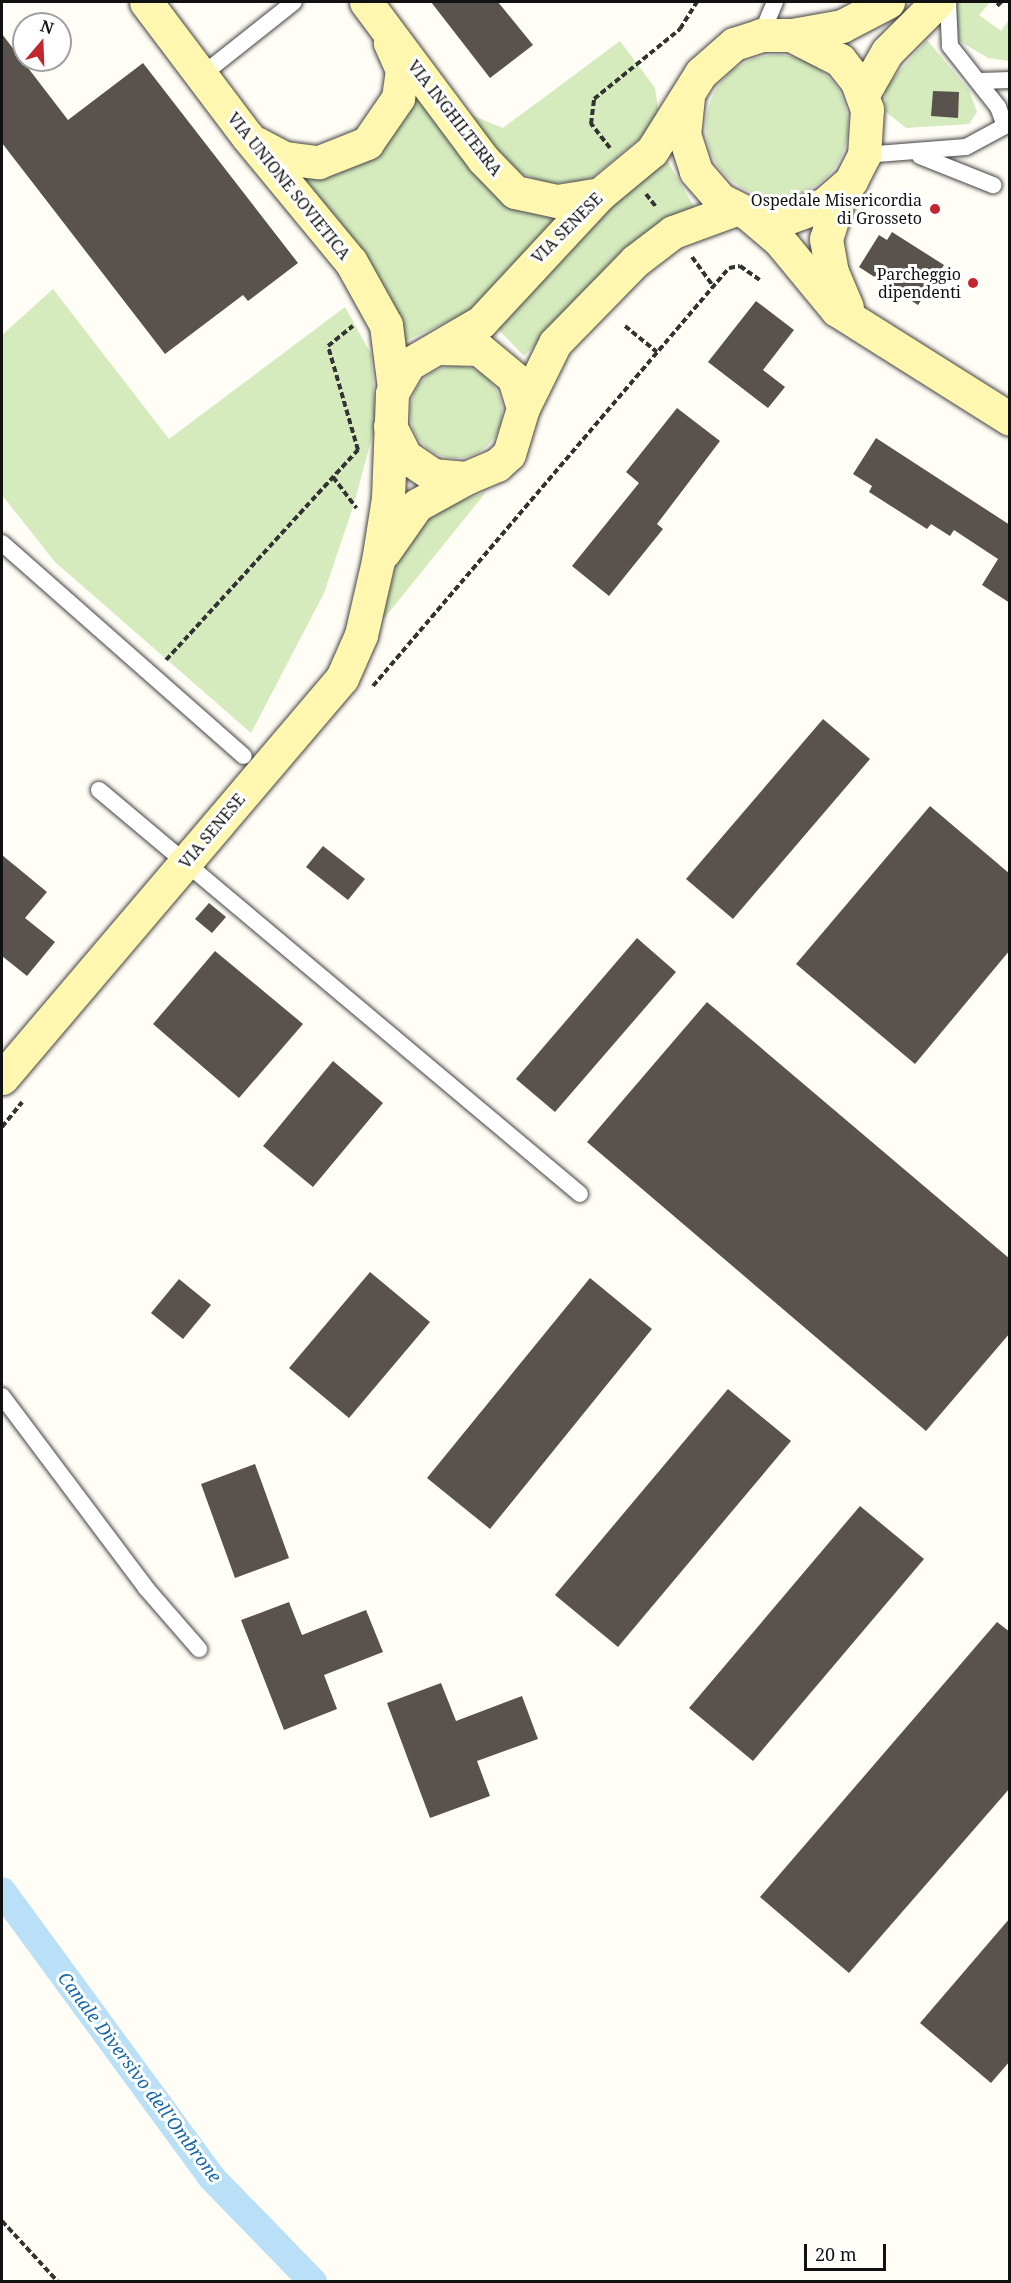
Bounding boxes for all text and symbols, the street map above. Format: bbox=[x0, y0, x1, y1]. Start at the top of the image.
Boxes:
north arrow bbox=[12, 12, 72, 72]
text: N bbox=[38, 14, 57, 39]
street label: VIA INGHILTERRA bbox=[404, 57, 506, 179]
street label: VIA UNIONE SOVIETICA bbox=[224, 109, 354, 263]
street label: VIA SENESE bbox=[528, 189, 606, 267]
place label: Ospedale Misericordia di Grosseto bbox=[751, 190, 922, 228]
marker: Ospedale Misericordia di Grosseto bbox=[926, 200, 944, 218]
place label: Parcheggio dipendenti bbox=[877, 264, 961, 302]
marker: Parcheggio dipendenti bbox=[966, 276, 980, 290]
street label: VIA SENESE bbox=[175, 790, 249, 872]
water label: Canale Diversivo dell'Ombrone bbox=[54, 1968, 226, 2186]
scale bar bbox=[807, 2232, 890, 2270]
text: 20 m bbox=[815, 2242, 857, 2266]

